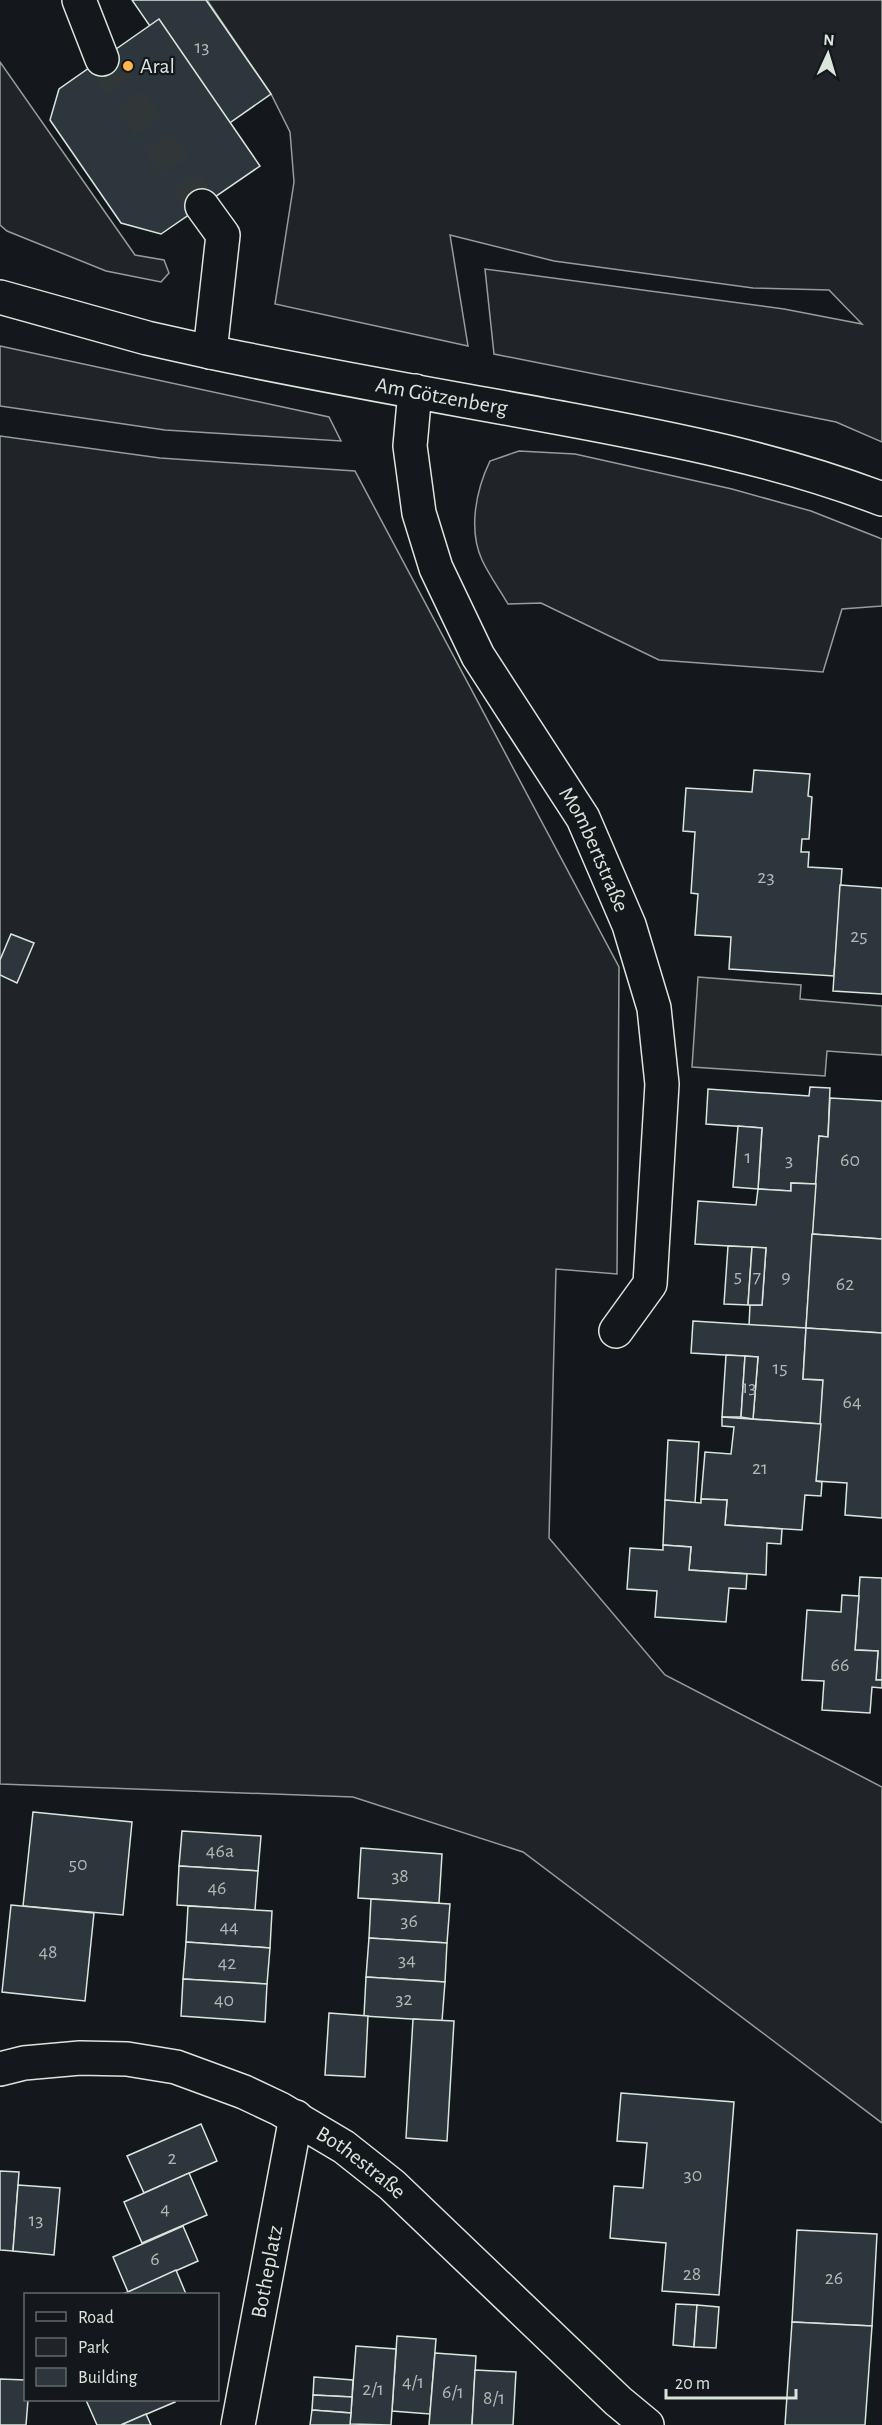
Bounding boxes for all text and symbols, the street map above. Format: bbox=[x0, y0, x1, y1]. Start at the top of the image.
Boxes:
north arrow bbox=[798, 24, 858, 84]
text: N bbox=[823, 32, 835, 48]
house number: 13 bbox=[194, 37, 210, 57]
place label: Aral bbox=[140, 55, 175, 77]
marker: Aral bbox=[121, 59, 135, 73]
street label: Am Götzenberg bbox=[374, 374, 510, 419]
street label: Mombertstraße bbox=[555, 783, 633, 915]
house number: 23 bbox=[757, 867, 775, 887]
house number: 25 bbox=[850, 926, 868, 946]
house number: 1 bbox=[745, 1147, 751, 1167]
house number: 3 bbox=[785, 1150, 793, 1170]
house number: 60 bbox=[840, 1150, 860, 1170]
house number: 5 bbox=[734, 1266, 742, 1286]
house number: 7 bbox=[753, 1267, 761, 1287]
house number: 9 bbox=[781, 1267, 791, 1287]
house number: 62 bbox=[836, 1274, 854, 1294]
house number: 15 bbox=[772, 1358, 788, 1378]
house number: 13 bbox=[741, 1377, 757, 1397]
house number: 64 bbox=[842, 1392, 862, 1412]
house number: 21 bbox=[752, 1458, 768, 1478]
house number: 66 bbox=[831, 1655, 849, 1675]
house number: 46a bbox=[206, 1841, 234, 1861]
house number: 50 bbox=[69, 1854, 87, 1874]
house number: 38 bbox=[391, 1866, 409, 1886]
house number: 46 bbox=[207, 1878, 227, 1898]
house number: 36 bbox=[400, 1911, 418, 1931]
house number: 44 bbox=[219, 1917, 239, 1937]
house number: 48 bbox=[38, 1942, 58, 1962]
house number: 34 bbox=[398, 1950, 416, 1970]
house number: 42 bbox=[218, 1953, 236, 1973]
house number: 32 bbox=[395, 1989, 413, 2009]
house number: 40 bbox=[214, 1990, 234, 2010]
street label: Bothestraße bbox=[312, 2122, 410, 2203]
house number: 2 bbox=[167, 2148, 177, 2168]
house number: 30 bbox=[684, 2165, 702, 2185]
house number: 4 bbox=[160, 2199, 170, 2219]
house number: 13 bbox=[28, 2210, 44, 2230]
street label: Botheplatz bbox=[247, 2223, 286, 2320]
house number: 6 bbox=[150, 2249, 160, 2269]
house number: 28 bbox=[683, 2264, 701, 2284]
house number: 26 bbox=[825, 2268, 843, 2288]
legend bbox=[24, 2293, 219, 2401]
text: Road bbox=[78, 2309, 114, 2327]
text: Park bbox=[78, 2339, 110, 2357]
scale bar bbox=[666, 2362, 796, 2400]
text: Building bbox=[78, 2369, 138, 2387]
house number: 4/1 bbox=[402, 2372, 424, 2392]
text: 20 m bbox=[675, 2375, 710, 2393]
house number: 2/1 bbox=[362, 2379, 384, 2399]
house number: 6/1 bbox=[442, 2382, 464, 2402]
house number: 8/1 bbox=[483, 2388, 505, 2408]

